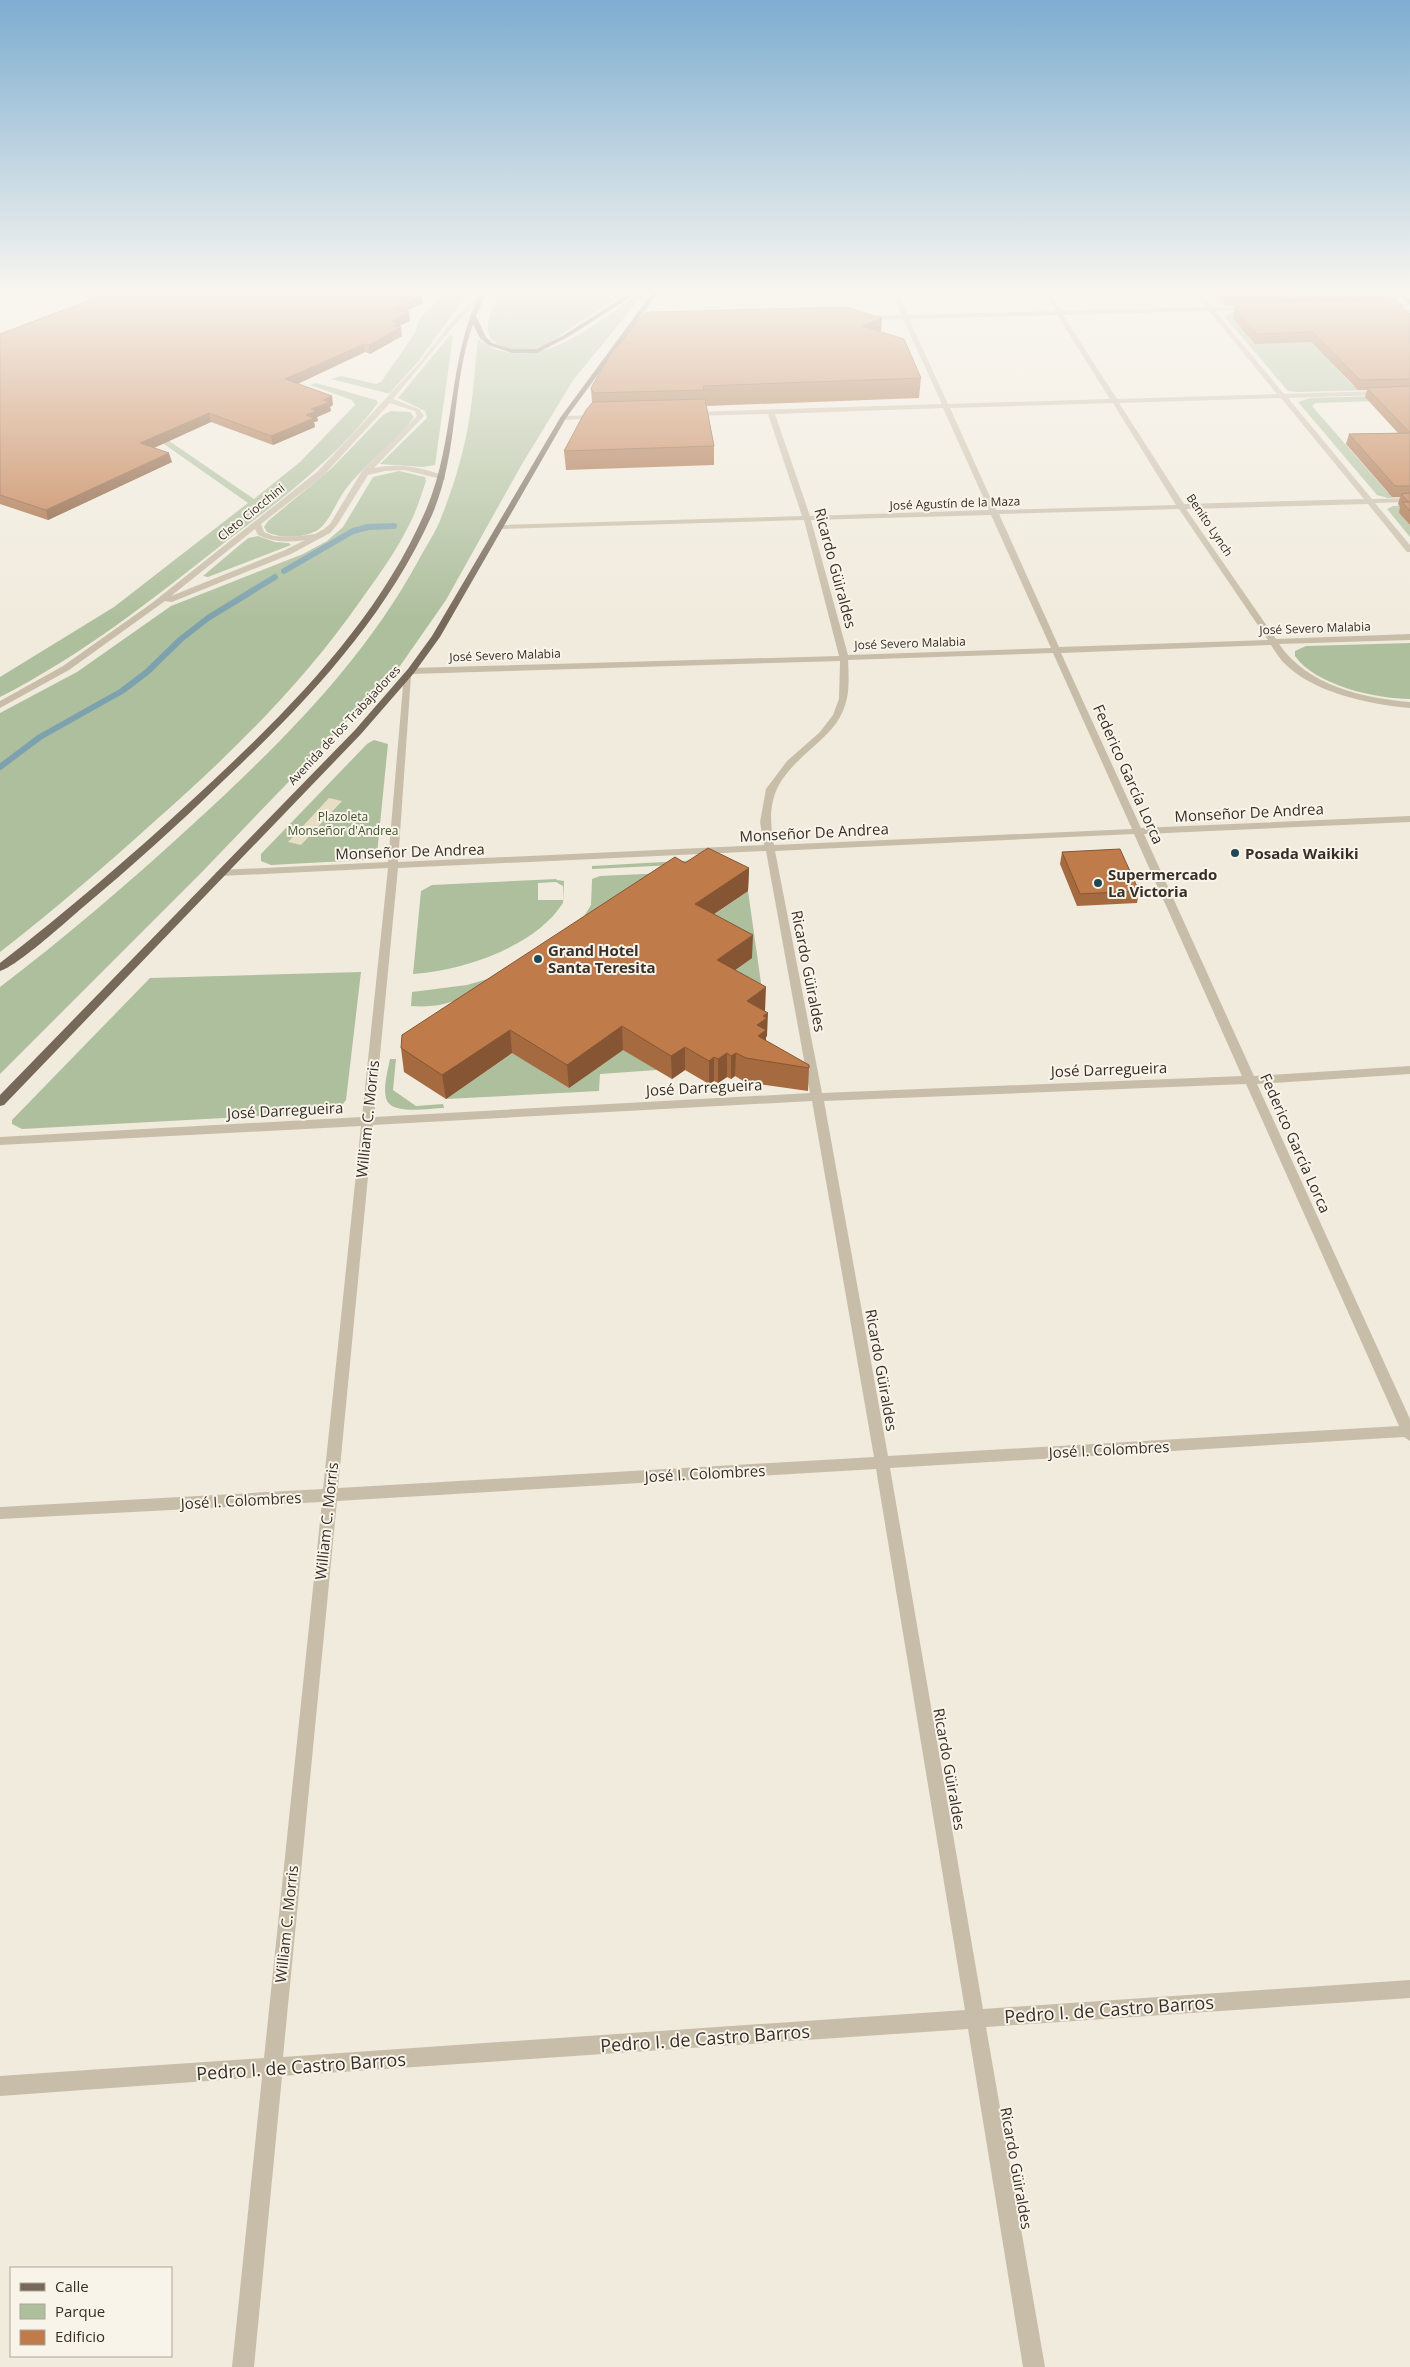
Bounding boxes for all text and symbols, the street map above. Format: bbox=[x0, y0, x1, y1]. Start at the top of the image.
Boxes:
street label: Cleto Ciocchini bbox=[214, 480, 288, 544]
street label: Benito Lynch bbox=[1183, 490, 1237, 560]
street label: José Agustín de la Maza bbox=[888, 492, 1021, 514]
street label: Ricardo Güiraldes bbox=[810, 506, 862, 630]
street label: José Severo Malabia bbox=[1258, 618, 1371, 638]
street label: José Severo Malabia bbox=[853, 633, 966, 653]
street label: José Severo Malabia bbox=[448, 645, 561, 665]
street label: Avenida de los Trabajadores bbox=[284, 661, 404, 789]
street label: Federico García Lorca bbox=[1089, 701, 1169, 847]
street label: Monseñor De Andrea bbox=[1174, 798, 1324, 826]
park label: Plazoleta Monseñor d'Andrea bbox=[288, 808, 399, 839]
street label: Monseñor De Andrea bbox=[739, 818, 889, 846]
street label: Monseñor De Andrea bbox=[335, 838, 485, 864]
place label: Posada Waikiki bbox=[1245, 843, 1359, 863]
marker: Posada Waikiki bbox=[1229, 847, 1241, 859]
place label: Supermercado La Victoria bbox=[1108, 864, 1217, 901]
marker: Supermercado La Victoria bbox=[1092, 877, 1104, 889]
street label: Ricardo Güiraldes bbox=[787, 908, 831, 1034]
place label: Grand Hotel Santa Teresita bbox=[548, 940, 655, 977]
marker: Grand Hotel Santa Teresita bbox=[532, 953, 544, 965]
street label: José Darregueira bbox=[1048, 1057, 1168, 1081]
street label: William C. Morris bbox=[351, 1059, 383, 1179]
street label: Federico García Lorca bbox=[1256, 1070, 1336, 1216]
street label: José Darregueira bbox=[643, 1074, 763, 1100]
street label: José Darregueira bbox=[224, 1097, 344, 1123]
street label: Ricardo Güiraldes bbox=[861, 1307, 903, 1433]
street label: José I. Colombres bbox=[1046, 1436, 1170, 1462]
street label: José I. Colombres bbox=[642, 1460, 766, 1486]
street label: William C. Morris bbox=[310, 1461, 342, 1581]
street label: José I. Colombres bbox=[178, 1487, 302, 1513]
street label: Ricardo Güiraldes bbox=[929, 1706, 971, 1832]
street label: William C. Morris bbox=[270, 1864, 302, 1984]
street label: Pedro I. de Castro Barros bbox=[1003, 1990, 1215, 2028]
street label: Pedro I. de Castro Barros bbox=[599, 2019, 811, 2057]
street label: Pedro I. de Castro Barros bbox=[195, 2047, 407, 2085]
street label: Ricardo Güiraldes bbox=[996, 2105, 1038, 2231]
legend bbox=[10, 2267, 172, 2357]
text: Calle bbox=[55, 2276, 89, 2296]
text: Parque bbox=[55, 2301, 105, 2321]
text: Edificio bbox=[55, 2326, 105, 2346]

